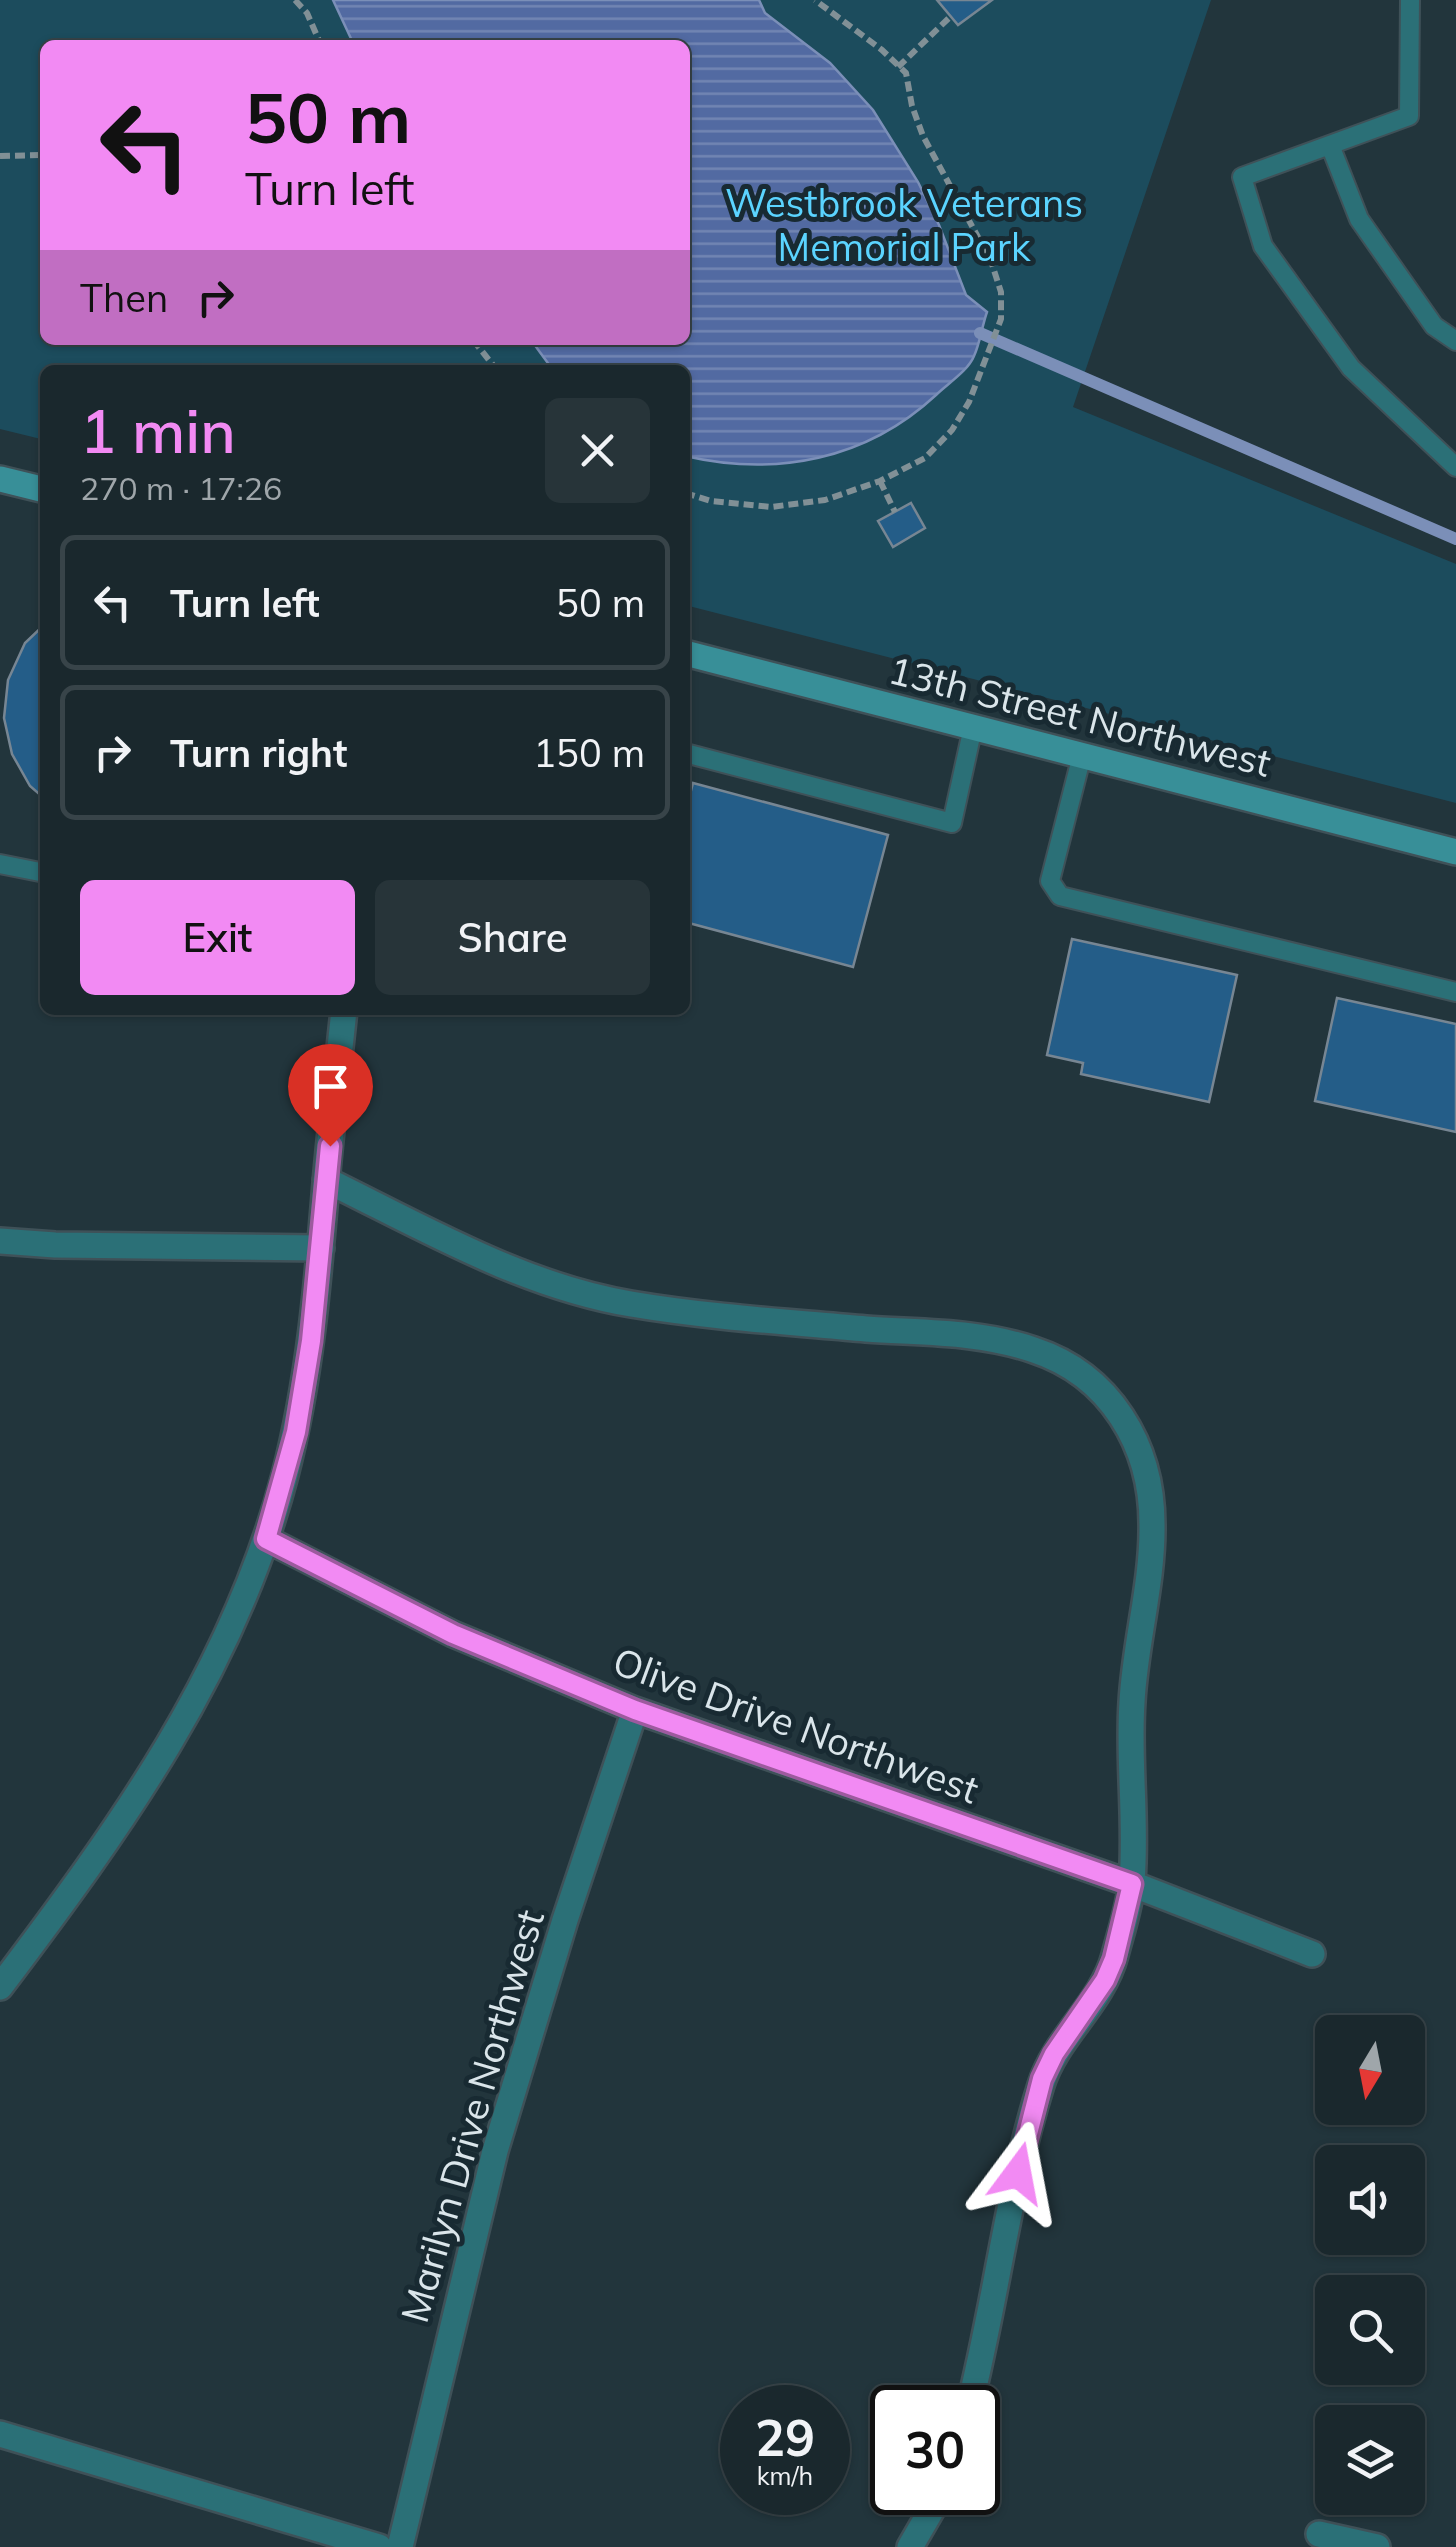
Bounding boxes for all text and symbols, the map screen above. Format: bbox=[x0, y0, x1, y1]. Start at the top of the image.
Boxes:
text: 50 m bbox=[245, 73, 411, 161]
icon: left bbox=[80, 80, 210, 210]
text: Turn left bbox=[245, 160, 414, 216]
park label: Westbrook Veterans Memorial Park bbox=[725, 179, 1083, 271]
icon: right bbox=[188, 270, 243, 325]
text: Then bbox=[80, 274, 168, 322]
text: 1 min bbox=[80, 393, 236, 468]
button: close bbox=[545, 398, 650, 503]
text: 270 m · 17:26 bbox=[80, 468, 282, 508]
icon: left bbox=[85, 575, 140, 630]
text: Turn left bbox=[170, 579, 320, 627]
text: 50 m bbox=[556, 579, 645, 627]
street label: 13th Street Northwest bbox=[884, 645, 1276, 787]
icon: right bbox=[85, 725, 140, 780]
text: Turn right bbox=[170, 729, 347, 777]
text: 150 m bbox=[533, 729, 645, 777]
button: Exit bbox=[80, 880, 355, 995]
button: Share bbox=[375, 880, 650, 995]
pin bbox=[288, 1044, 373, 1147]
icon: arrive bbox=[303, 1059, 358, 1114]
street label: Olive Drive Northwest bbox=[607, 1637, 985, 1813]
street label: Marilyn Drive Northwest bbox=[390, 1904, 554, 2328]
north arrow bbox=[1315, 2015, 1425, 2125]
map controls bbox=[1315, 2015, 1425, 2515]
position arrow bbox=[966, 2121, 1070, 2225]
button: sound bbox=[1315, 2145, 1425, 2255]
button: search bbox=[1315, 2275, 1425, 2385]
speed limit sign: 30 bbox=[870, 2385, 1000, 2515]
button: layers bbox=[1315, 2405, 1425, 2515]
text: 29 bbox=[755, 2406, 815, 2469]
text: km/h bbox=[757, 2460, 813, 2491]

